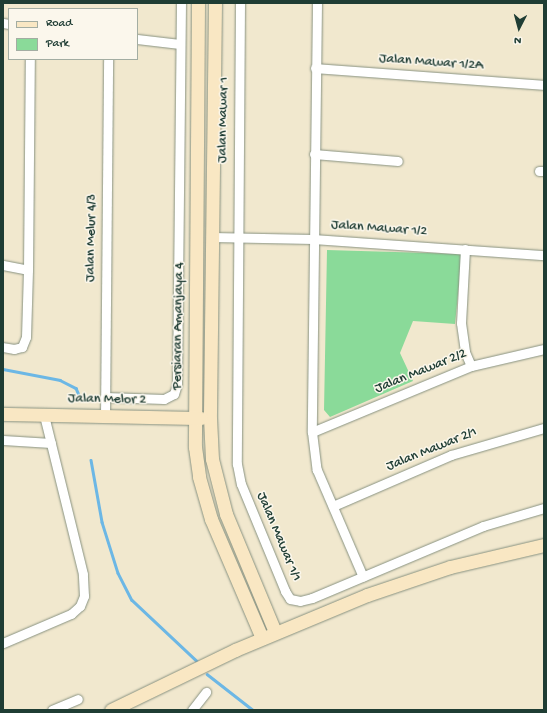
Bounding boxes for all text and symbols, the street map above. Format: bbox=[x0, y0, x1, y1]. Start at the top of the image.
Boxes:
legend bbox=[8, 8, 138, 60]
north arrow bbox=[499, 8, 539, 48]
text: Road bbox=[46, 17, 72, 31]
text: N bbox=[514, 34, 522, 46]
text: Park bbox=[46, 37, 69, 51]
street label: Jalan Mawar 1/2A bbox=[378, 51, 484, 75]
street label: Jalan Mawar 1 bbox=[215, 77, 233, 163]
street label: Jalan Melur 4/3 bbox=[83, 194, 101, 282]
street label: Jalan Mawar 1/2 bbox=[330, 217, 428, 241]
street label: Persiaran Amanjaya 4 bbox=[169, 262, 189, 390]
street label: Jalan Mawar 2/2 bbox=[373, 346, 469, 398]
street label: Jalan Melor 2 bbox=[68, 391, 146, 409]
street label: Jalan Mawar 2/1 bbox=[384, 424, 480, 476]
street label: Jalan Mawar 1/1 bbox=[252, 490, 304, 584]

